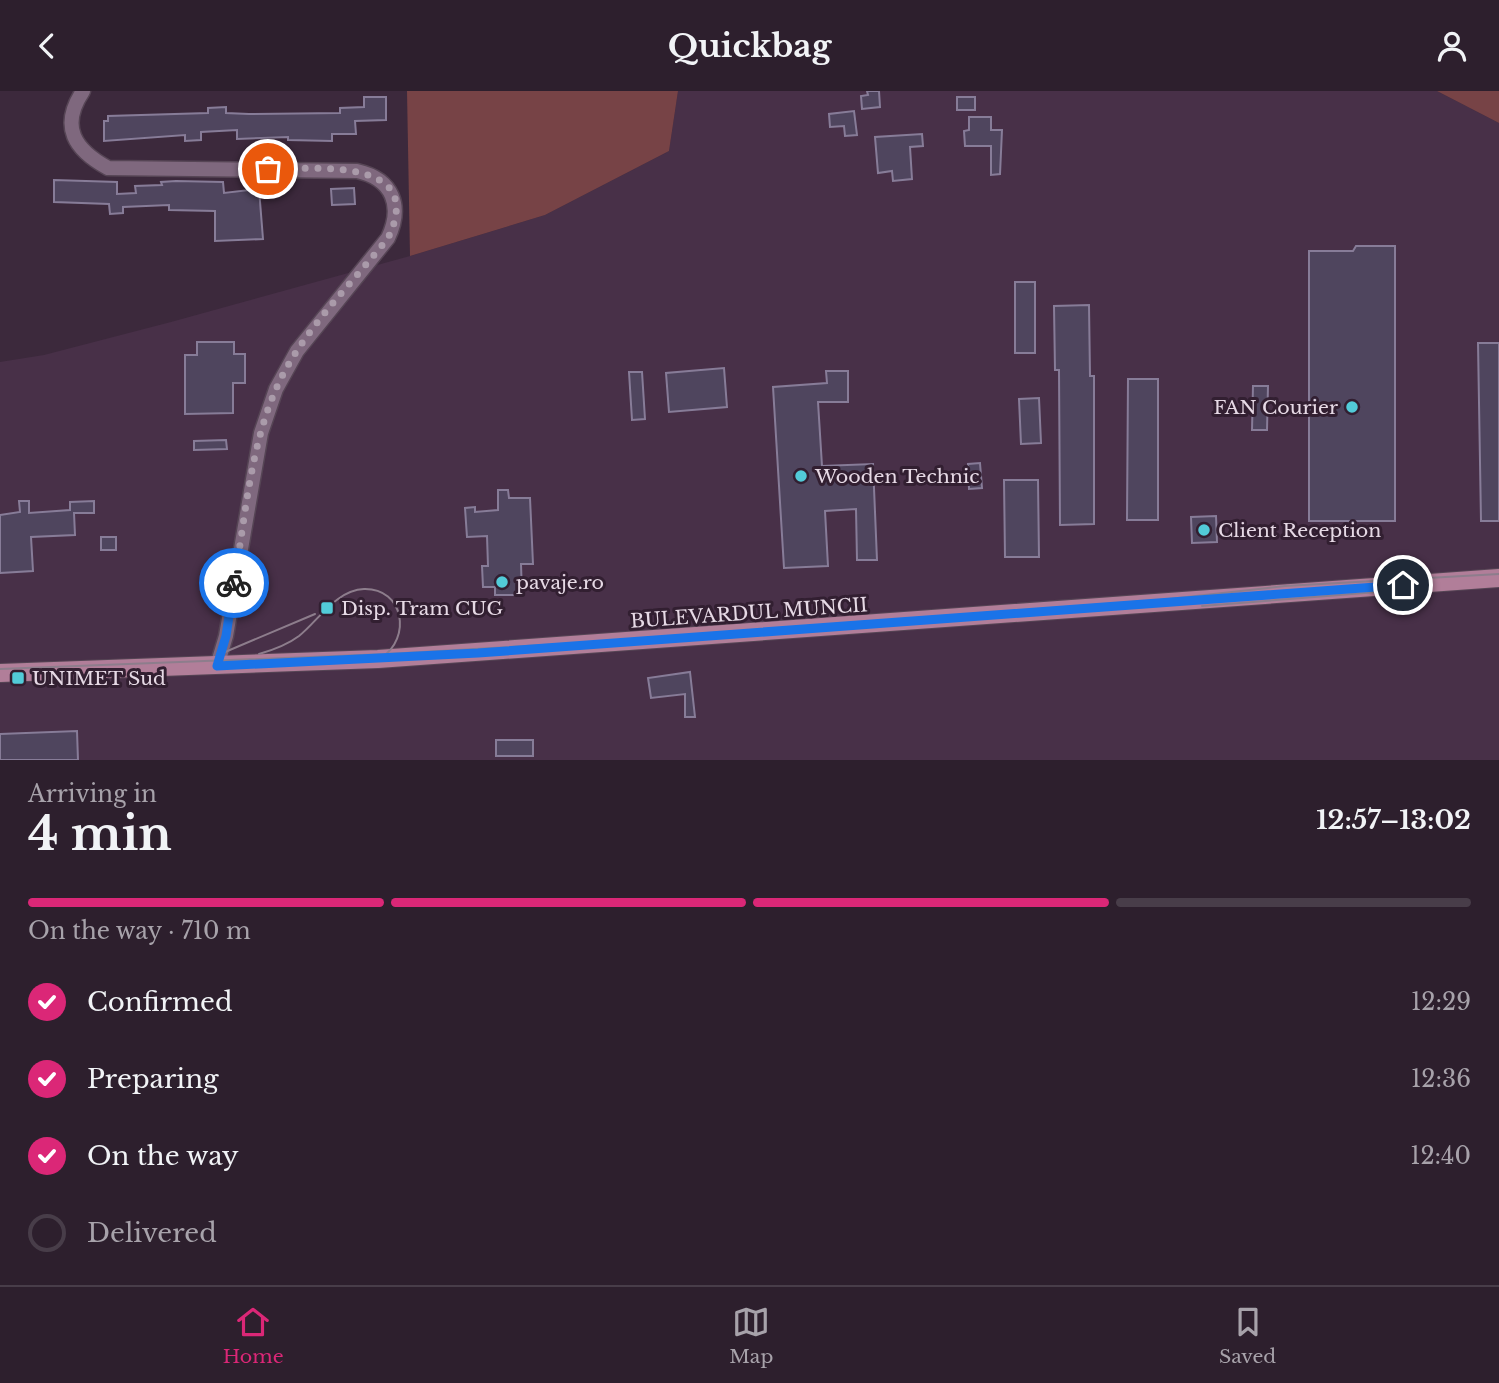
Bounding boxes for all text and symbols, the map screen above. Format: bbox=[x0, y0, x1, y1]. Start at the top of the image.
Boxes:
text: Quickbag bbox=[668, 26, 831, 66]
icon: back bbox=[28, 27, 66, 65]
icon: person bbox=[1433, 27, 1471, 65]
pin bbox=[238, 139, 298, 199]
icon: bag bbox=[249, 150, 287, 188]
place label: FAN Courier bbox=[1213, 396, 1338, 419]
marker: FAN Courier bbox=[1344, 399, 1360, 415]
place label: Wooden Technic bbox=[814, 465, 979, 488]
marker: Wooden Technic bbox=[793, 468, 809, 484]
place label: Client Reception bbox=[1218, 519, 1381, 542]
marker: Client Reception bbox=[1196, 522, 1212, 538]
courier bbox=[199, 548, 269, 618]
pin bbox=[1373, 555, 1433, 615]
icon: bike bbox=[215, 564, 253, 602]
icon: home bbox=[1384, 566, 1422, 604]
place label: pavaje.ro bbox=[516, 571, 604, 594]
marker: pavaje.ro bbox=[494, 574, 510, 590]
street label: BULEVARDUL MUNCII bbox=[629, 593, 869, 633]
place label: Disp. Tram CUG bbox=[341, 597, 503, 620]
marker: Disp. Tram CUG bbox=[319, 600, 335, 616]
place label: UNIMET Sud bbox=[32, 667, 166, 690]
marker: UNIMET Sud bbox=[10, 670, 26, 686]
text: Arriving in bbox=[28, 780, 157, 808]
text: 12:57–13:02 bbox=[1316, 804, 1471, 836]
text: 4 min bbox=[28, 805, 172, 862]
text: On the way · 710 m bbox=[28, 917, 251, 945]
icon: check bbox=[28, 983, 66, 1021]
text: Confirmed bbox=[87, 986, 232, 1018]
text: 12:29 bbox=[1411, 988, 1471, 1016]
icon: check bbox=[28, 1060, 66, 1098]
text: Preparing bbox=[87, 1063, 219, 1095]
text: 12:36 bbox=[1411, 1065, 1471, 1093]
icon: check bbox=[28, 1137, 66, 1175]
text: On the way bbox=[87, 1140, 239, 1172]
text: 12:40 bbox=[1410, 1142, 1471, 1170]
text: Delivered bbox=[87, 1217, 217, 1249]
tab: Home bbox=[223, 1303, 284, 1368]
tab: Map bbox=[729, 1303, 773, 1368]
tab: Saved bbox=[1219, 1303, 1276, 1368]

